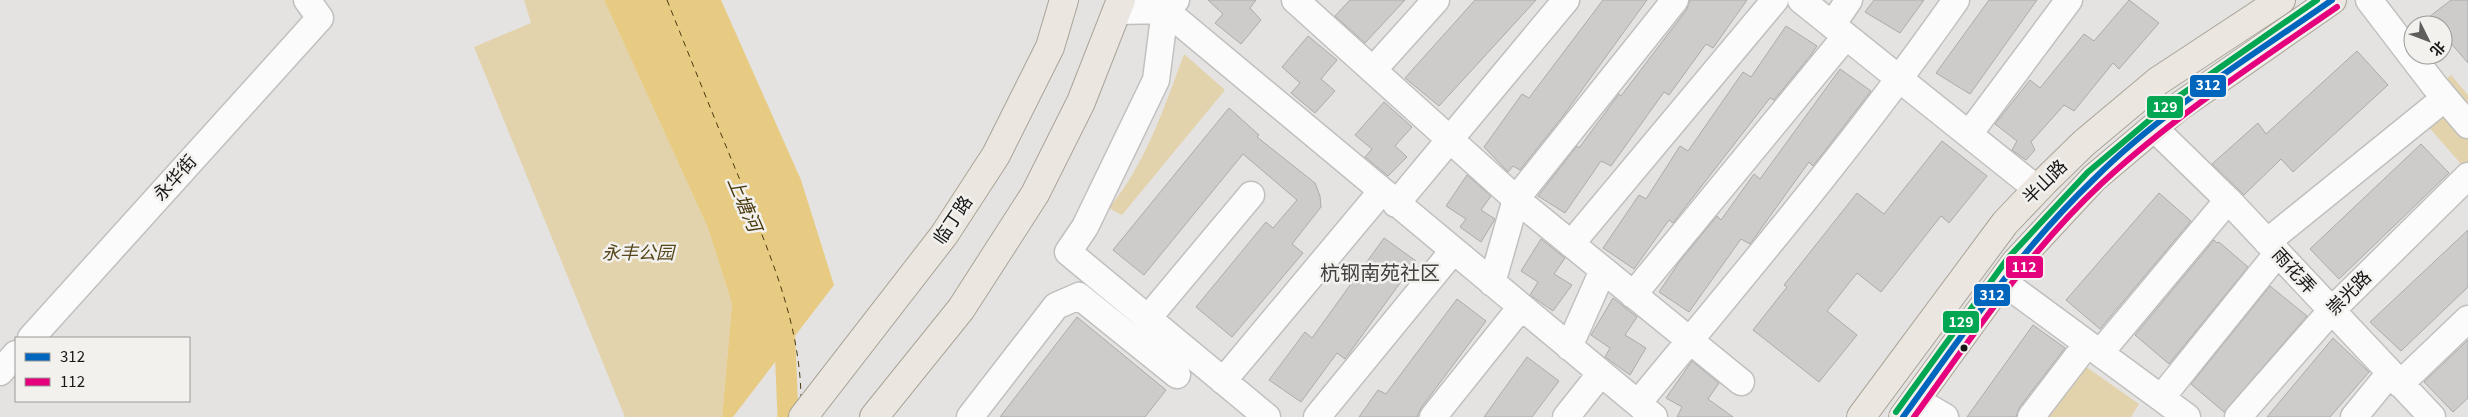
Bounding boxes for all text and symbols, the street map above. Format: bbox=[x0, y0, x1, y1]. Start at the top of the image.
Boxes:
north arrow bbox=[2403, 15, 2453, 65]
text: 北 bbox=[2426, 37, 2451, 61]
line badge: 312 bbox=[2189, 74, 2227, 98]
text: 312 bbox=[2196, 74, 2220, 94]
line badge: 129 bbox=[2146, 95, 2184, 119]
text: 129 bbox=[2153, 96, 2177, 116]
street label: 永华街 bbox=[146, 148, 201, 205]
street label: 半山路 bbox=[2015, 152, 2072, 209]
water label: 上塘河 bbox=[723, 172, 772, 239]
street label: 临丁路 bbox=[925, 189, 977, 249]
park label: 永丰公园 bbox=[602, 238, 677, 264]
street label: 雨花弄 bbox=[2268, 241, 2323, 298]
line badge: 112 bbox=[2005, 255, 2044, 279]
text: 112 bbox=[2012, 256, 2036, 276]
district label: 杭钢南苑社区 bbox=[1320, 257, 1440, 286]
street label: 崇光路 bbox=[2319, 263, 2376, 320]
line badge: 312 bbox=[1973, 283, 2011, 307]
text: 312 bbox=[1980, 284, 2004, 304]
line badge: 129 bbox=[1942, 310, 1980, 334]
text: 129 bbox=[1949, 311, 1973, 331]
legend bbox=[15, 337, 190, 402]
unlabelled marker bbox=[1959, 343, 1969, 353]
text: 312 bbox=[60, 345, 85, 366]
text: 112 bbox=[60, 370, 85, 391]

